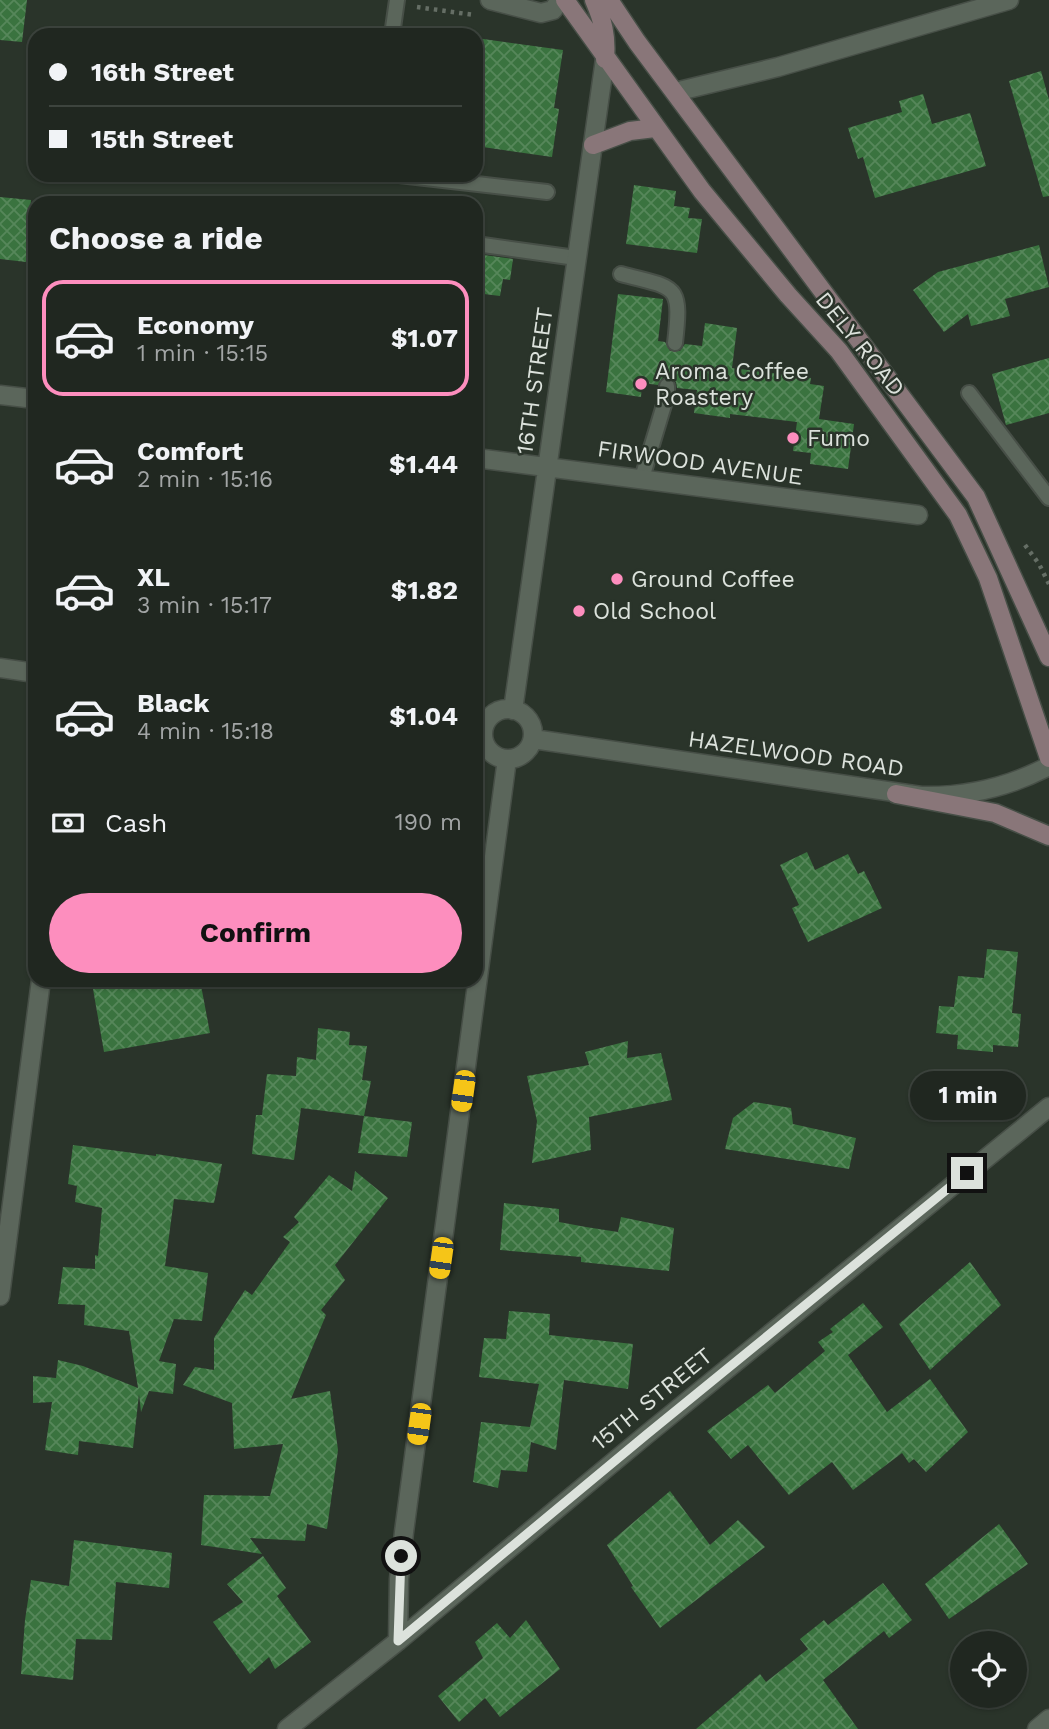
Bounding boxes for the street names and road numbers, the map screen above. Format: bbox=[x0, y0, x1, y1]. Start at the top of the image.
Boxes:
street label: DELY ROAD bbox=[810, 287, 910, 401]
street label: 16TH STREET bbox=[511, 306, 559, 456]
street label: FIRWOOD AVENUE bbox=[596, 435, 804, 491]
street label: HAZELWOOD ROAD bbox=[686, 725, 906, 783]
street label: 15TH STREET bbox=[586, 1342, 718, 1456]

